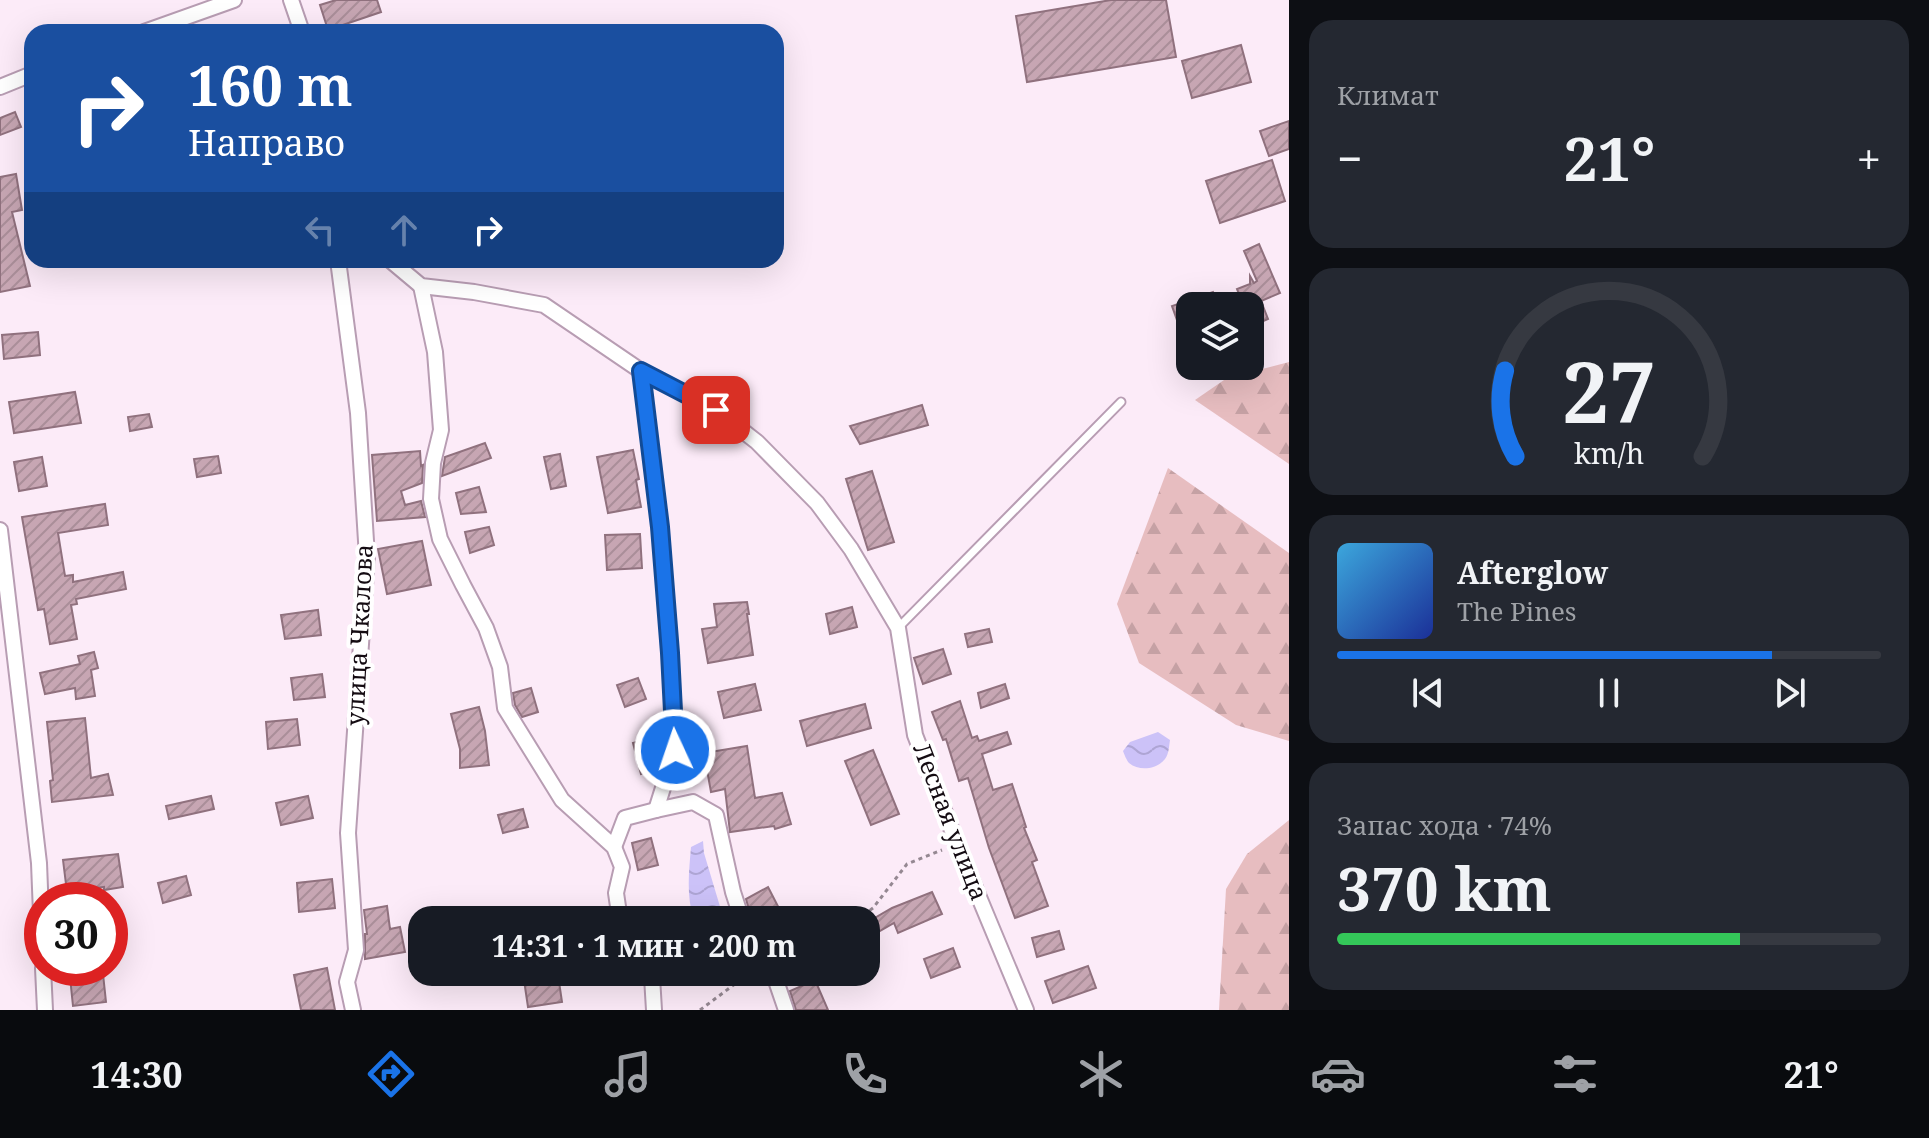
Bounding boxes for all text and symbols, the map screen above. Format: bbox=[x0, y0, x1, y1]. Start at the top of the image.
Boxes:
text: 160 m bbox=[188, 46, 353, 122]
icon: right bbox=[56, 56, 160, 160]
text: Климат bbox=[1337, 77, 1439, 113]
text: 21° bbox=[1564, 117, 1655, 199]
text: Направо bbox=[188, 118, 345, 167]
text: − bbox=[1337, 128, 1362, 188]
text: + bbox=[1856, 128, 1881, 188]
icon: left bbox=[298, 208, 342, 252]
icon: ahead bbox=[382, 208, 426, 252]
icon: right bbox=[466, 208, 510, 252]
map controls bbox=[1176, 292, 1264, 380]
button: layers bbox=[1176, 292, 1264, 380]
text: 27 bbox=[1562, 334, 1656, 447]
pin bbox=[682, 376, 750, 444]
icon: arrive bbox=[694, 388, 738, 432]
text: km/h bbox=[1574, 433, 1644, 472]
street label: улица Чкалова bbox=[337, 543, 380, 727]
text: Afterglow bbox=[1457, 552, 1608, 593]
text: The Pines bbox=[1457, 593, 1577, 629]
icon: previous bbox=[1406, 671, 1450, 715]
icon: pause bbox=[1587, 671, 1631, 715]
icon: next bbox=[1768, 671, 1812, 715]
position arrow bbox=[633, 708, 717, 792]
street label: Лесная улица bbox=[906, 738, 997, 905]
text: Запас хода · 74% bbox=[1337, 807, 1552, 843]
text: 370 km bbox=[1337, 847, 1552, 929]
speed limit sign: 30 bbox=[24, 882, 128, 986]
text: 14:31 · 1 мин · 200 m bbox=[492, 925, 796, 966]
icon: directions bbox=[363, 1046, 419, 1102]
icon: music bbox=[600, 1046, 656, 1102]
icon: phone bbox=[837, 1046, 893, 1102]
icon: climate bbox=[1073, 1046, 1129, 1102]
icon: car bbox=[1310, 1046, 1366, 1102]
icon: filters bbox=[1547, 1046, 1603, 1102]
text: 14:30 bbox=[90, 1050, 183, 1099]
text: 21° bbox=[1783, 1050, 1839, 1099]

